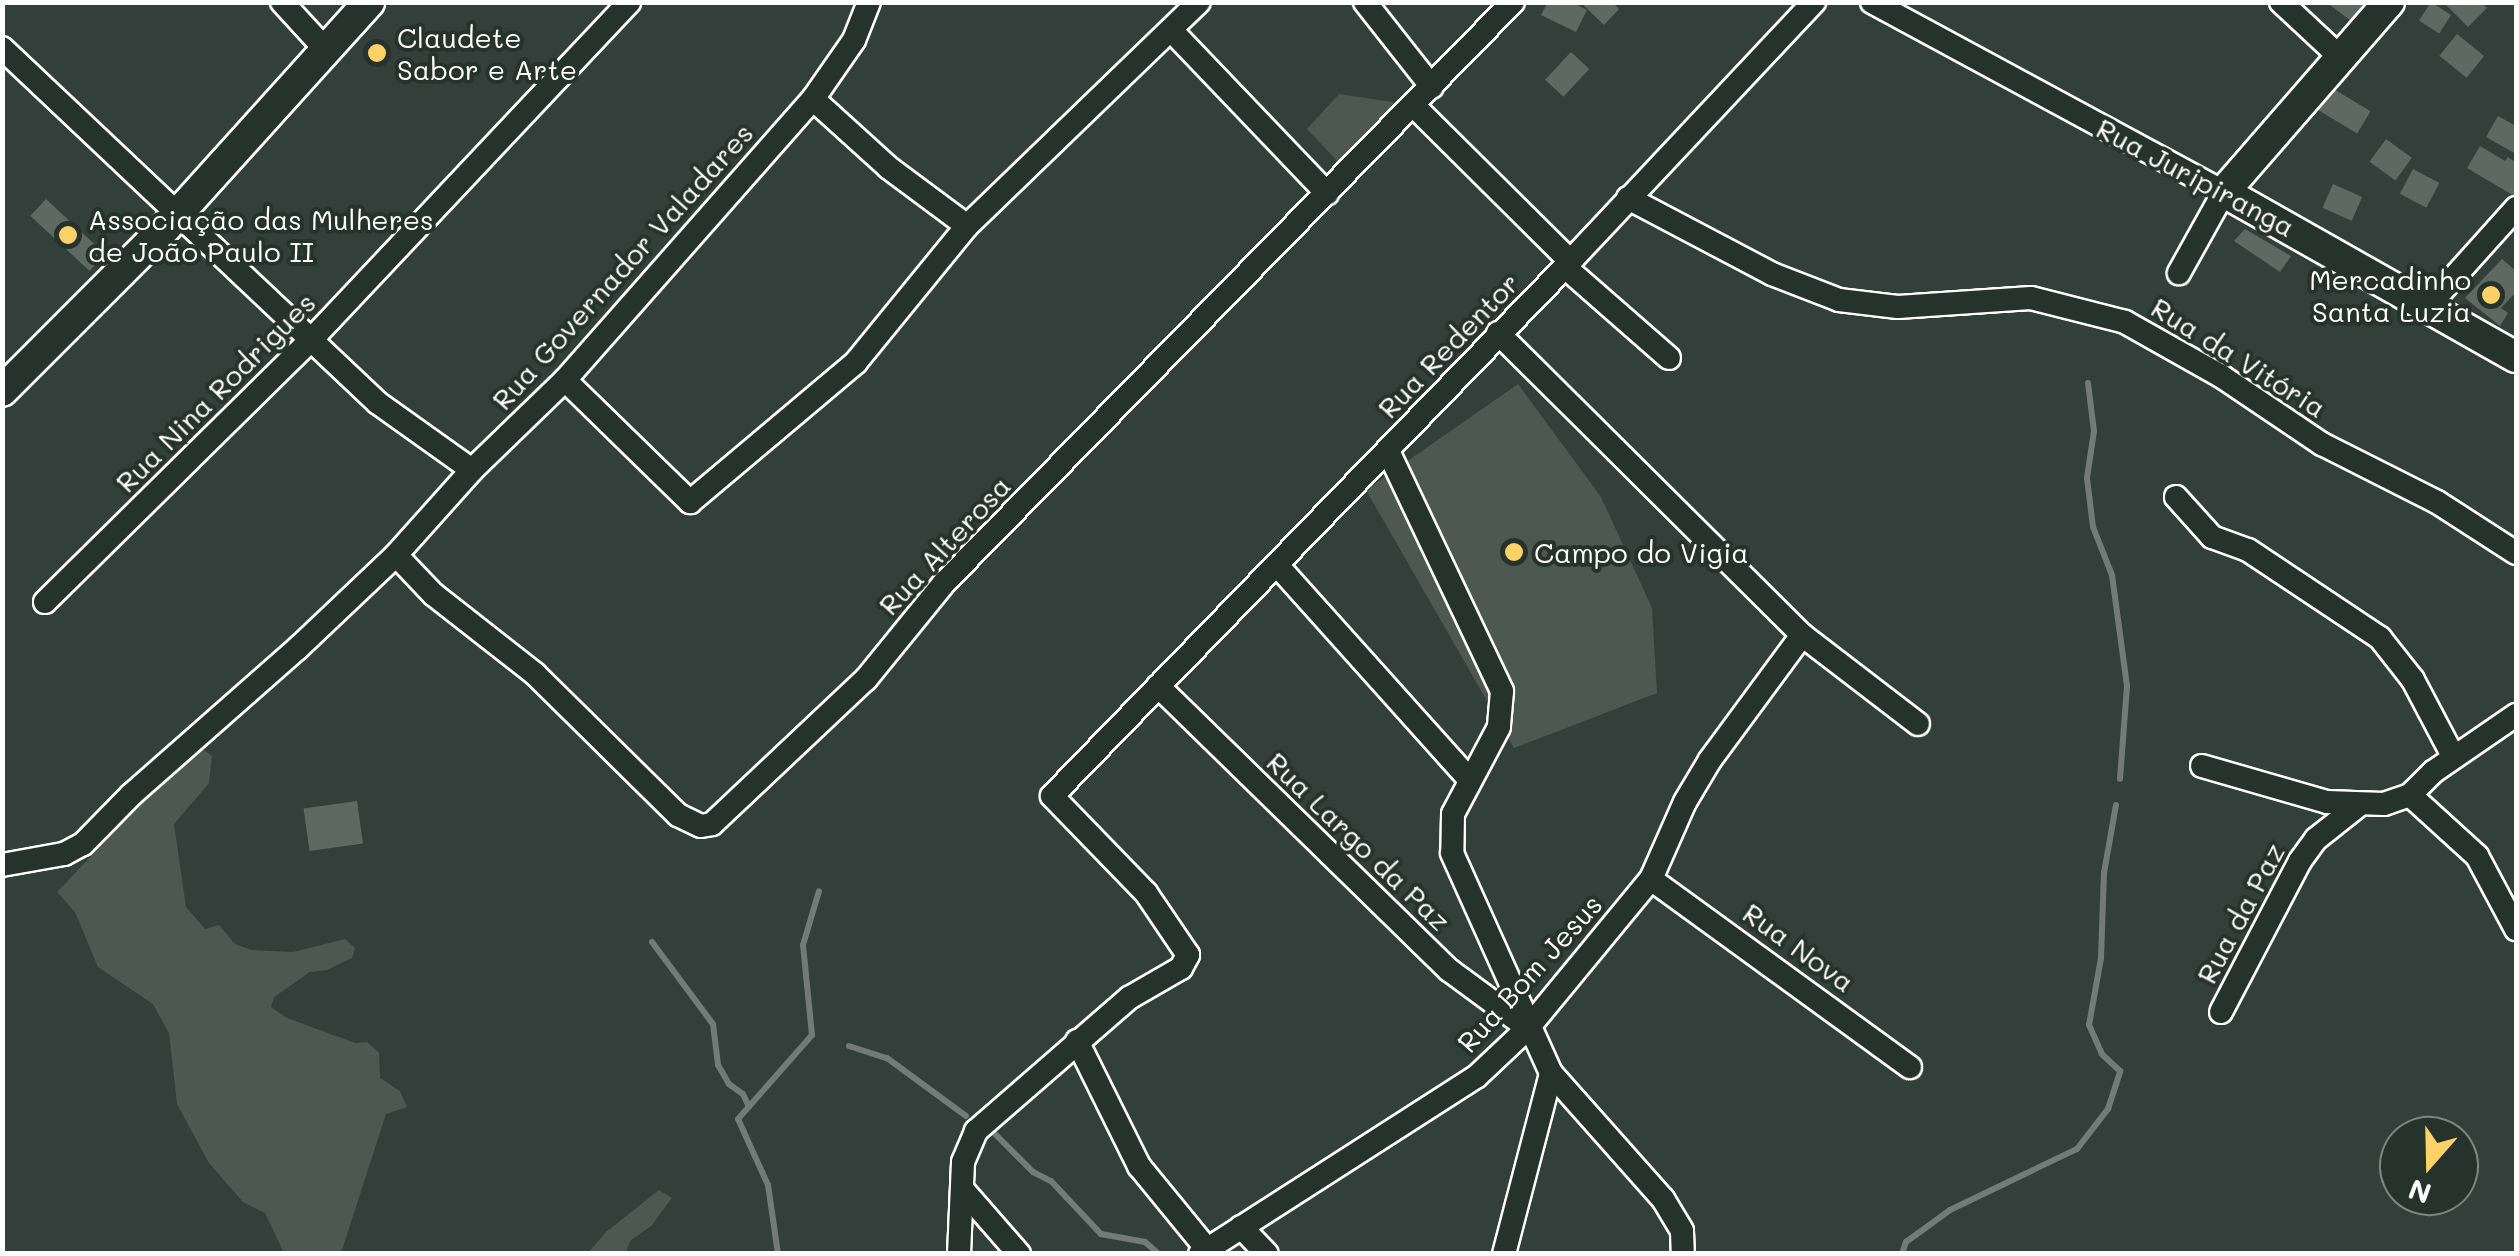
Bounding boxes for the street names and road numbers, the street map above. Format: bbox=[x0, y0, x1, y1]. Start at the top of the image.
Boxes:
street label: Rua Juripiranga bbox=[2091, 111, 2301, 243]
street label: Rua Governador Valadares bbox=[485, 116, 759, 416]
street label: Rua Redentor bbox=[1370, 266, 1526, 424]
street label: Rua Nina Rodrigues bbox=[108, 285, 322, 499]
street label: Rua da Vitória bbox=[2146, 290, 2332, 424]
street label: Rua Alterosa bbox=[871, 469, 1017, 621]
street label: Rua Largo da Paz bbox=[1260, 745, 1458, 937]
street label: Rua da Paz bbox=[2189, 837, 2291, 989]
street label: Rua Bom Jesus bbox=[1450, 887, 1608, 1059]
street label: Rua Nova bbox=[1737, 895, 1861, 999]

